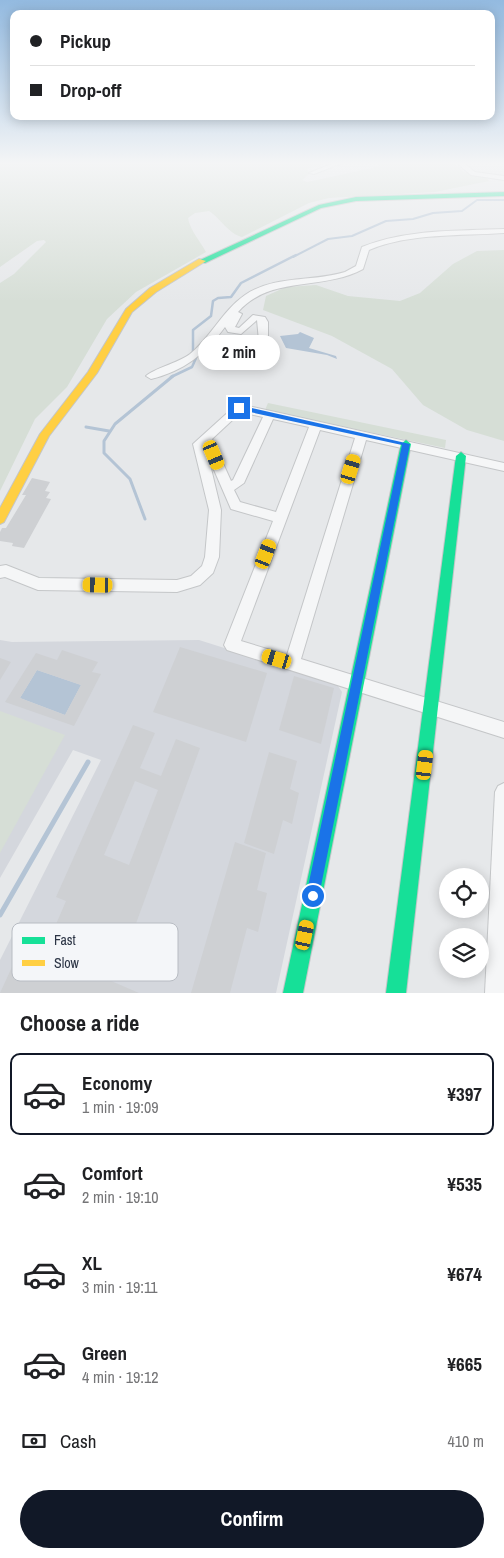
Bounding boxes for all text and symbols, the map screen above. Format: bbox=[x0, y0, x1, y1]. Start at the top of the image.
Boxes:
text: Pickup bbox=[60, 28, 111, 54]
text: Drop-off bbox=[60, 77, 121, 103]
callout: 2 min bbox=[198, 336, 280, 370]
text: 2 min bbox=[222, 341, 256, 363]
route end bbox=[228, 397, 250, 419]
car bbox=[201, 438, 226, 472]
car bbox=[339, 452, 362, 486]
car bbox=[253, 537, 278, 571]
car bbox=[82, 577, 113, 593]
car bbox=[260, 647, 293, 671]
car bbox=[415, 749, 434, 781]
map controls bbox=[439, 868, 489, 978]
button: locate bbox=[439, 868, 489, 918]
route start bbox=[302, 885, 324, 907]
car bbox=[294, 919, 315, 951]
legend bbox=[12, 923, 178, 981]
button: layers bbox=[439, 928, 489, 978]
text: Fast bbox=[54, 931, 76, 949]
text: Slow bbox=[54, 954, 80, 972]
text: Choose a ride bbox=[20, 1008, 139, 1038]
text: Economy bbox=[82, 1070, 152, 1096]
icon: car bbox=[22, 1072, 67, 1117]
text: ¥397 bbox=[447, 1081, 482, 1107]
text: 1 min · 19:09 bbox=[82, 1096, 159, 1118]
text: Comfort bbox=[82, 1160, 143, 1186]
icon: car bbox=[22, 1162, 67, 1207]
text: ¥535 bbox=[447, 1171, 482, 1197]
text: 2 min · 19:10 bbox=[82, 1186, 159, 1208]
text: XL bbox=[82, 1250, 102, 1276]
icon: car bbox=[22, 1252, 67, 1297]
text: ¥674 bbox=[447, 1261, 482, 1287]
text: 3 min · 19:11 bbox=[82, 1276, 158, 1298]
text: Green bbox=[82, 1340, 127, 1366]
icon: car bbox=[22, 1342, 67, 1387]
text: ¥665 bbox=[447, 1351, 482, 1377]
text: 4 min · 19:12 bbox=[82, 1366, 159, 1388]
icon: cash bbox=[20, 1427, 48, 1455]
text: Cash bbox=[60, 1428, 96, 1454]
text: 410 m bbox=[448, 1430, 484, 1452]
button: Confirm bbox=[20, 1490, 484, 1548]

